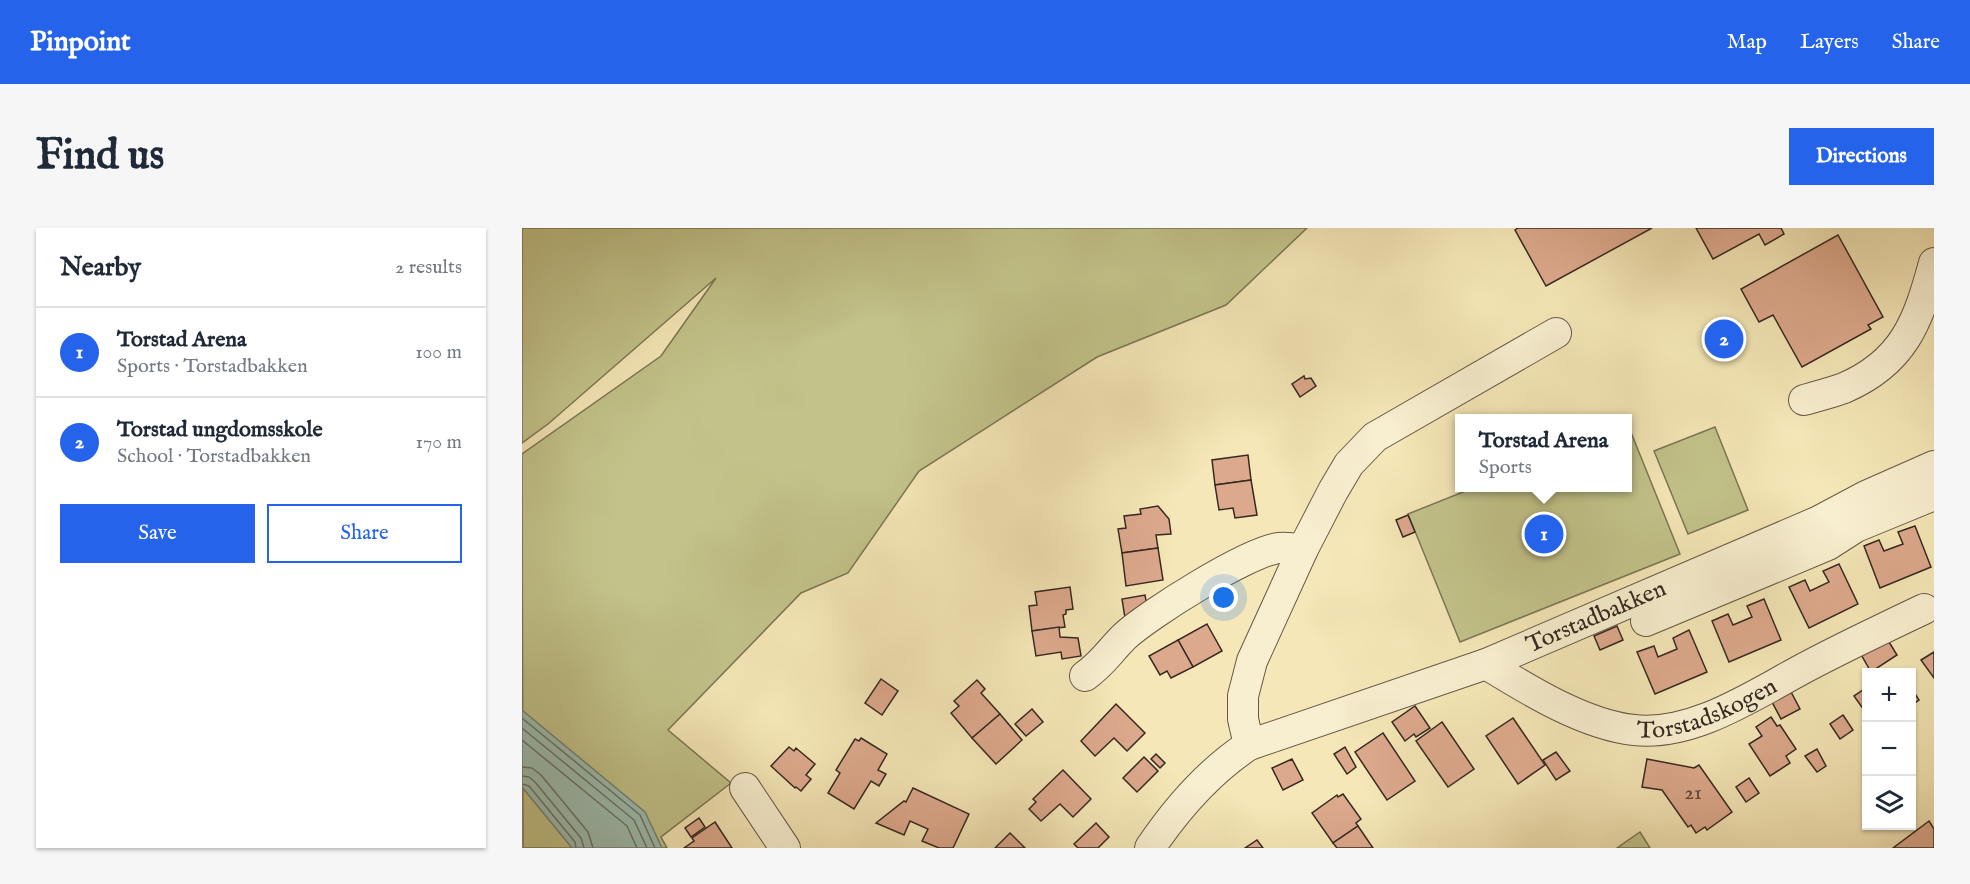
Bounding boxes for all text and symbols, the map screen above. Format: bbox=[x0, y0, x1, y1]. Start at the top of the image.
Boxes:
text: Pinpoint bbox=[30, 25, 131, 60]
text: Map bbox=[1727, 29, 1767, 56]
text: Layers bbox=[1800, 29, 1859, 56]
text: Share bbox=[1892, 29, 1940, 56]
button: Directions bbox=[1789, 128, 1934, 185]
text: Find us bbox=[36, 130, 164, 183]
text: Nearby bbox=[60, 251, 141, 284]
text: 2 results bbox=[395, 255, 462, 280]
pin: 2 bbox=[1704, 316, 1744, 362]
text: Torstad Arena bbox=[117, 326, 247, 354]
text: 1 bbox=[76, 340, 83, 365]
text: 100 m bbox=[415, 340, 462, 365]
text: Sports · Torstadbakken bbox=[117, 354, 308, 379]
popup bbox=[1455, 414, 1632, 492]
text: Torstad ungdomsskole bbox=[117, 416, 323, 444]
text: Torstad Arena bbox=[1479, 427, 1608, 455]
text: 2 bbox=[75, 430, 84, 455]
text: 170 m bbox=[416, 430, 462, 455]
text: School · Torstadbakken bbox=[117, 444, 311, 469]
text: Sports bbox=[1479, 455, 1532, 480]
button: Save bbox=[60, 504, 255, 563]
button: Share bbox=[267, 504, 462, 563]
pin: 1 bbox=[1524, 512, 1564, 556]
street label: Torstadbakken bbox=[1521, 573, 1671, 660]
your location bbox=[1209, 583, 1238, 612]
map controls bbox=[1862, 668, 1916, 830]
button: + bbox=[1862, 668, 1916, 722]
street label: Torstadskogen bbox=[1637, 671, 1783, 746]
button: − bbox=[1862, 722, 1916, 776]
button: layers bbox=[1862, 776, 1916, 830]
house number: 21 bbox=[1684, 780, 1702, 807]

